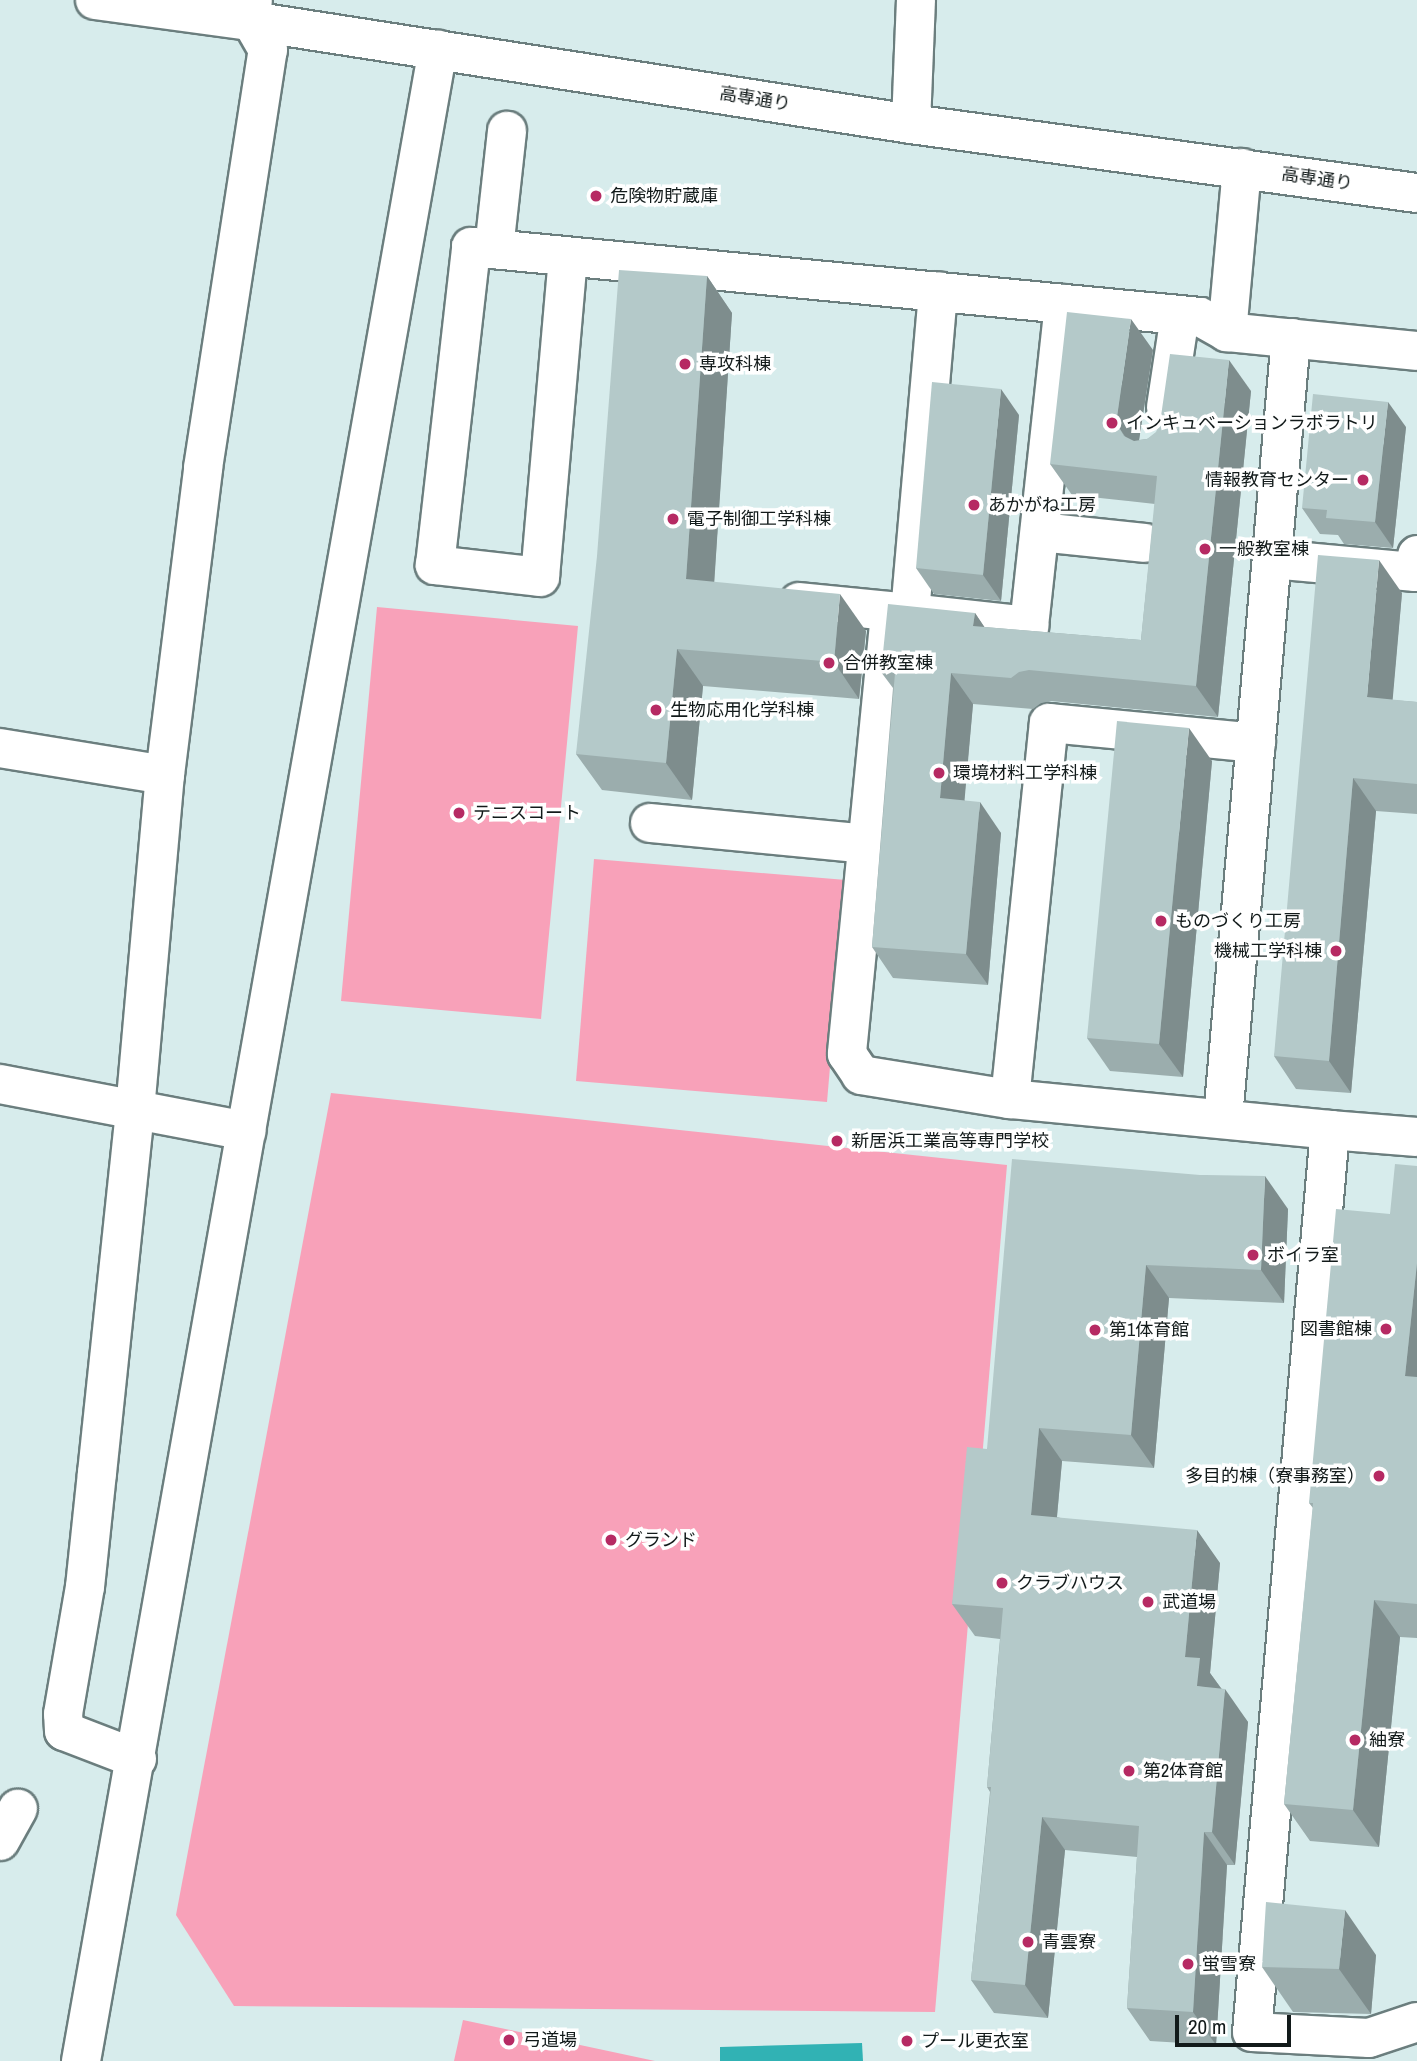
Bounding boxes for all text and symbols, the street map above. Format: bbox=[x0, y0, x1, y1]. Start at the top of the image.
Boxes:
street label: 高専通り bbox=[718, 83, 792, 115]
street label: 高専通り bbox=[1280, 163, 1354, 195]
place label: 危険物貯蔵庫 bbox=[610, 185, 718, 207]
marker: 危険物貯蔵庫 bbox=[588, 188, 604, 204]
place label: 専攻科棟 bbox=[699, 353, 771, 375]
marker: 専攻科棟 bbox=[677, 356, 693, 372]
place label: インキュベーションラボラトリ bbox=[1126, 412, 1378, 434]
marker: インキュベーションラボラトリ bbox=[1104, 415, 1120, 431]
place label: 情報教育センター bbox=[1205, 469, 1349, 491]
marker: 情報教育センター bbox=[1355, 472, 1371, 488]
place label: あかがね工房 bbox=[988, 494, 1096, 516]
marker: あかがね工房 bbox=[966, 497, 982, 513]
place label: 電子制御工学科棟 bbox=[687, 508, 831, 530]
marker: 電子制御工学科棟 bbox=[665, 511, 681, 527]
place label: 一般教室棟 bbox=[1219, 538, 1309, 560]
marker: 一般教室棟 bbox=[1197, 541, 1213, 557]
place label: 合併教室棟 bbox=[843, 652, 933, 674]
marker: 合併教室棟 bbox=[821, 655, 837, 671]
place label: 生物応用化学科棟 bbox=[670, 699, 814, 721]
marker: 生物応用化学科棟 bbox=[648, 702, 664, 718]
place label: 環境材料工学科棟 bbox=[953, 762, 1097, 784]
marker: 環境材料工学科棟 bbox=[931, 765, 947, 781]
place label: テニスコート bbox=[473, 802, 581, 824]
marker: テニスコート bbox=[451, 805, 467, 821]
place label: ものづくり工房 bbox=[1175, 910, 1301, 932]
marker: ものづくり工房 bbox=[1153, 913, 1169, 929]
place label: 機械工学科棟 bbox=[1214, 940, 1322, 962]
marker: 機械工学科棟 bbox=[1328, 943, 1344, 959]
place label: 新居浜工業高等専門学校 bbox=[851, 1130, 1049, 1152]
marker: 新居浜工業高等専門学校 bbox=[829, 1133, 845, 1149]
place label: ボイラ室 bbox=[1267, 1244, 1339, 1266]
marker: ボイラ室 bbox=[1245, 1247, 1261, 1263]
place label: 図書館棟 bbox=[1300, 1318, 1372, 1340]
place label: 第1体育館 bbox=[1109, 1319, 1189, 1341]
marker: 図書館棟 bbox=[1378, 1321, 1394, 1337]
marker: 第1体育館 bbox=[1087, 1322, 1103, 1338]
place label: 多目的棟（寮事務室） bbox=[1185, 1465, 1365, 1487]
marker: 多目的棟（寮事務室） bbox=[1371, 1468, 1387, 1484]
place label: グランド bbox=[625, 1529, 697, 1551]
marker: グランド bbox=[603, 1532, 619, 1548]
place label: クラブハウス bbox=[1016, 1572, 1124, 1594]
marker: クラブハウス bbox=[994, 1575, 1010, 1591]
place label: 武道場 bbox=[1162, 1591, 1216, 1613]
marker: 武道場 bbox=[1140, 1594, 1156, 1610]
place label: 紬寮 bbox=[1369, 1729, 1405, 1751]
marker: 紬寮 bbox=[1347, 1732, 1363, 1748]
place label: 第2体育館 bbox=[1143, 1760, 1223, 1782]
marker: 第2体育館 bbox=[1121, 1763, 1137, 1779]
place label: 青雲寮 bbox=[1042, 1931, 1096, 1953]
marker: 青雲寮 bbox=[1020, 1934, 1036, 1950]
place label: 蛍雪寮 bbox=[1202, 1953, 1256, 1975]
marker: 蛍雪寮 bbox=[1180, 1956, 1196, 1972]
scale bar bbox=[1179, 2002, 1294, 2046]
text: 20 m bbox=[1188, 2012, 1226, 2041]
place label: 弓道場 bbox=[523, 2029, 577, 2051]
place label: プール更衣室 bbox=[921, 2030, 1029, 2052]
marker: 弓道場 bbox=[501, 2032, 517, 2048]
marker: プール更衣室 bbox=[899, 2033, 915, 2049]

